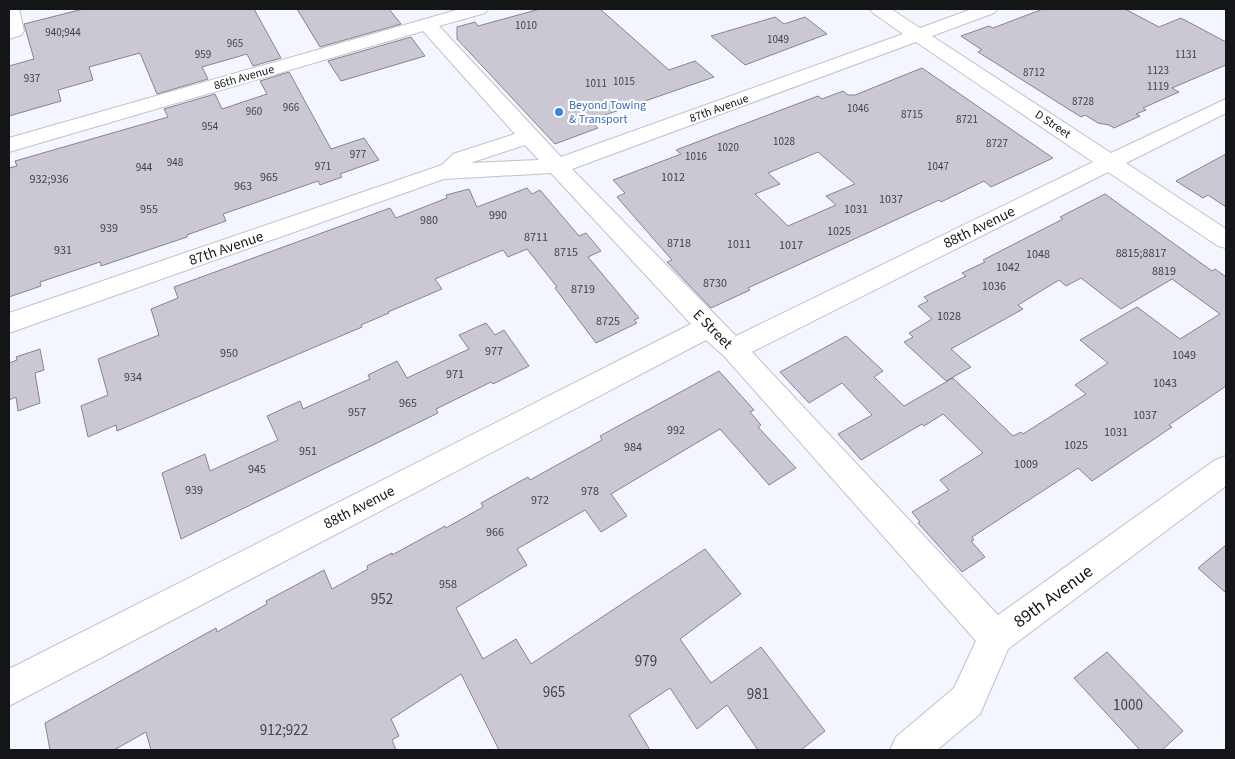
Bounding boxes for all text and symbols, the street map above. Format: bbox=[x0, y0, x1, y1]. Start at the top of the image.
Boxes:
house number: 1010 bbox=[515, 18, 537, 33]
house number: 940;944 bbox=[45, 25, 81, 40]
house number: 1049 bbox=[767, 32, 789, 47]
house number: 965 bbox=[227, 36, 243, 51]
house number: 959 bbox=[195, 47, 211, 62]
house number: 1131 bbox=[1175, 47, 1197, 62]
street label: 86th Avenue bbox=[212, 61, 276, 94]
house number: 1123 bbox=[1147, 63, 1169, 78]
house number: 8712 bbox=[1023, 65, 1045, 80]
house number: 937 bbox=[24, 71, 40, 86]
house number: 1015 bbox=[613, 74, 635, 89]
house number: 1011 bbox=[585, 76, 607, 91]
house number: 1119 bbox=[1147, 79, 1169, 94]
street label: 87th Avenue bbox=[687, 90, 751, 127]
house number: 8728 bbox=[1072, 94, 1094, 109]
place label: Beyond Towing & Transport bbox=[569, 97, 646, 128]
house number: 966 bbox=[283, 100, 300, 115]
house number: 1046 bbox=[847, 101, 869, 116]
house number: 960 bbox=[246, 104, 262, 119]
marker: Beyond Towing & Transport bbox=[553, 106, 565, 118]
street label: D Street bbox=[1031, 106, 1074, 143]
house number: 8715 bbox=[901, 107, 923, 122]
house number: 8721 bbox=[956, 112, 978, 127]
house number: 954 bbox=[202, 119, 219, 134]
house number: 1028 bbox=[773, 134, 795, 149]
house number: 8727 bbox=[986, 136, 1008, 151]
house number: 1020 bbox=[717, 140, 739, 155]
house number: 977 bbox=[350, 147, 366, 162]
house number: 1016 bbox=[685, 149, 707, 164]
house number: 948 bbox=[167, 155, 184, 170]
house number: 971 bbox=[315, 159, 331, 174]
house number: 1047 bbox=[927, 159, 949, 174]
house number: 944 bbox=[136, 160, 153, 175]
house number: 965 bbox=[260, 169, 278, 186]
house number: 1012 bbox=[661, 169, 685, 186]
house number: 932;936 bbox=[30, 171, 68, 188]
house number: 963 bbox=[234, 178, 252, 195]
house number: 1037 bbox=[879, 191, 903, 208]
house number: 955 bbox=[140, 201, 158, 218]
house number: 1031 bbox=[844, 201, 868, 218]
street label: 88th Avenue bbox=[940, 201, 1019, 254]
house number: 990 bbox=[489, 207, 507, 224]
house number: 980 bbox=[420, 212, 438, 229]
house number: 939 bbox=[100, 220, 118, 237]
house number: 1025 bbox=[827, 223, 851, 240]
street label: 87th Avenue bbox=[186, 226, 266, 271]
house number: 8711 bbox=[524, 229, 548, 246]
house number: 8718 bbox=[667, 235, 691, 252]
house number: 1011 bbox=[727, 236, 751, 253]
house number: 1017 bbox=[779, 237, 803, 254]
house number: 931 bbox=[54, 242, 72, 259]
house number: 8715 bbox=[554, 244, 578, 261]
house number: 8815;8817 bbox=[1116, 245, 1166, 262]
house number: 1048 bbox=[1026, 246, 1050, 263]
house number: 1042 bbox=[996, 259, 1020, 276]
house number: 8819 bbox=[1152, 263, 1176, 280]
house number: 8730 bbox=[703, 275, 727, 292]
house number: 1036 bbox=[982, 278, 1006, 295]
house number: 8719 bbox=[571, 281, 595, 298]
street label: E Street bbox=[688, 305, 737, 354]
house number: 1028 bbox=[937, 308, 961, 325]
house number: 8725 bbox=[596, 313, 620, 330]
house number: 977 bbox=[485, 343, 503, 360]
house number: 950 bbox=[220, 345, 238, 362]
house number: 1049 bbox=[1172, 347, 1196, 364]
house number: 971 bbox=[446, 366, 464, 383]
house number: 934 bbox=[124, 369, 142, 386]
house number: 1043 bbox=[1153, 375, 1177, 392]
house number: 965 bbox=[399, 395, 417, 412]
house number: 957 bbox=[348, 404, 366, 421]
house number: 1037 bbox=[1133, 407, 1157, 424]
house number: 992 bbox=[667, 422, 685, 439]
house number: 1031 bbox=[1104, 424, 1128, 441]
house number: 1025 bbox=[1064, 437, 1088, 454]
house number: 984 bbox=[624, 439, 642, 456]
house number: 951 bbox=[299, 443, 317, 460]
house number: 1009 bbox=[1014, 456, 1038, 473]
house number: 945 bbox=[248, 461, 266, 478]
street label: 88th Avenue bbox=[320, 481, 398, 534]
house number: 939 bbox=[185, 482, 203, 499]
house number: 978 bbox=[581, 483, 599, 500]
house number: 972 bbox=[531, 492, 549, 509]
house number: 966 bbox=[486, 524, 504, 541]
street label: 89th Avenue bbox=[1008, 559, 1098, 634]
house number: 958 bbox=[439, 576, 457, 593]
house number: 952 bbox=[371, 589, 393, 610]
house number: 979 bbox=[635, 651, 657, 672]
house number: 965 bbox=[543, 682, 565, 703]
house number: 981 bbox=[747, 684, 769, 705]
house number: 1000 bbox=[1113, 695, 1143, 716]
house number: 912;922 bbox=[260, 720, 308, 741]

